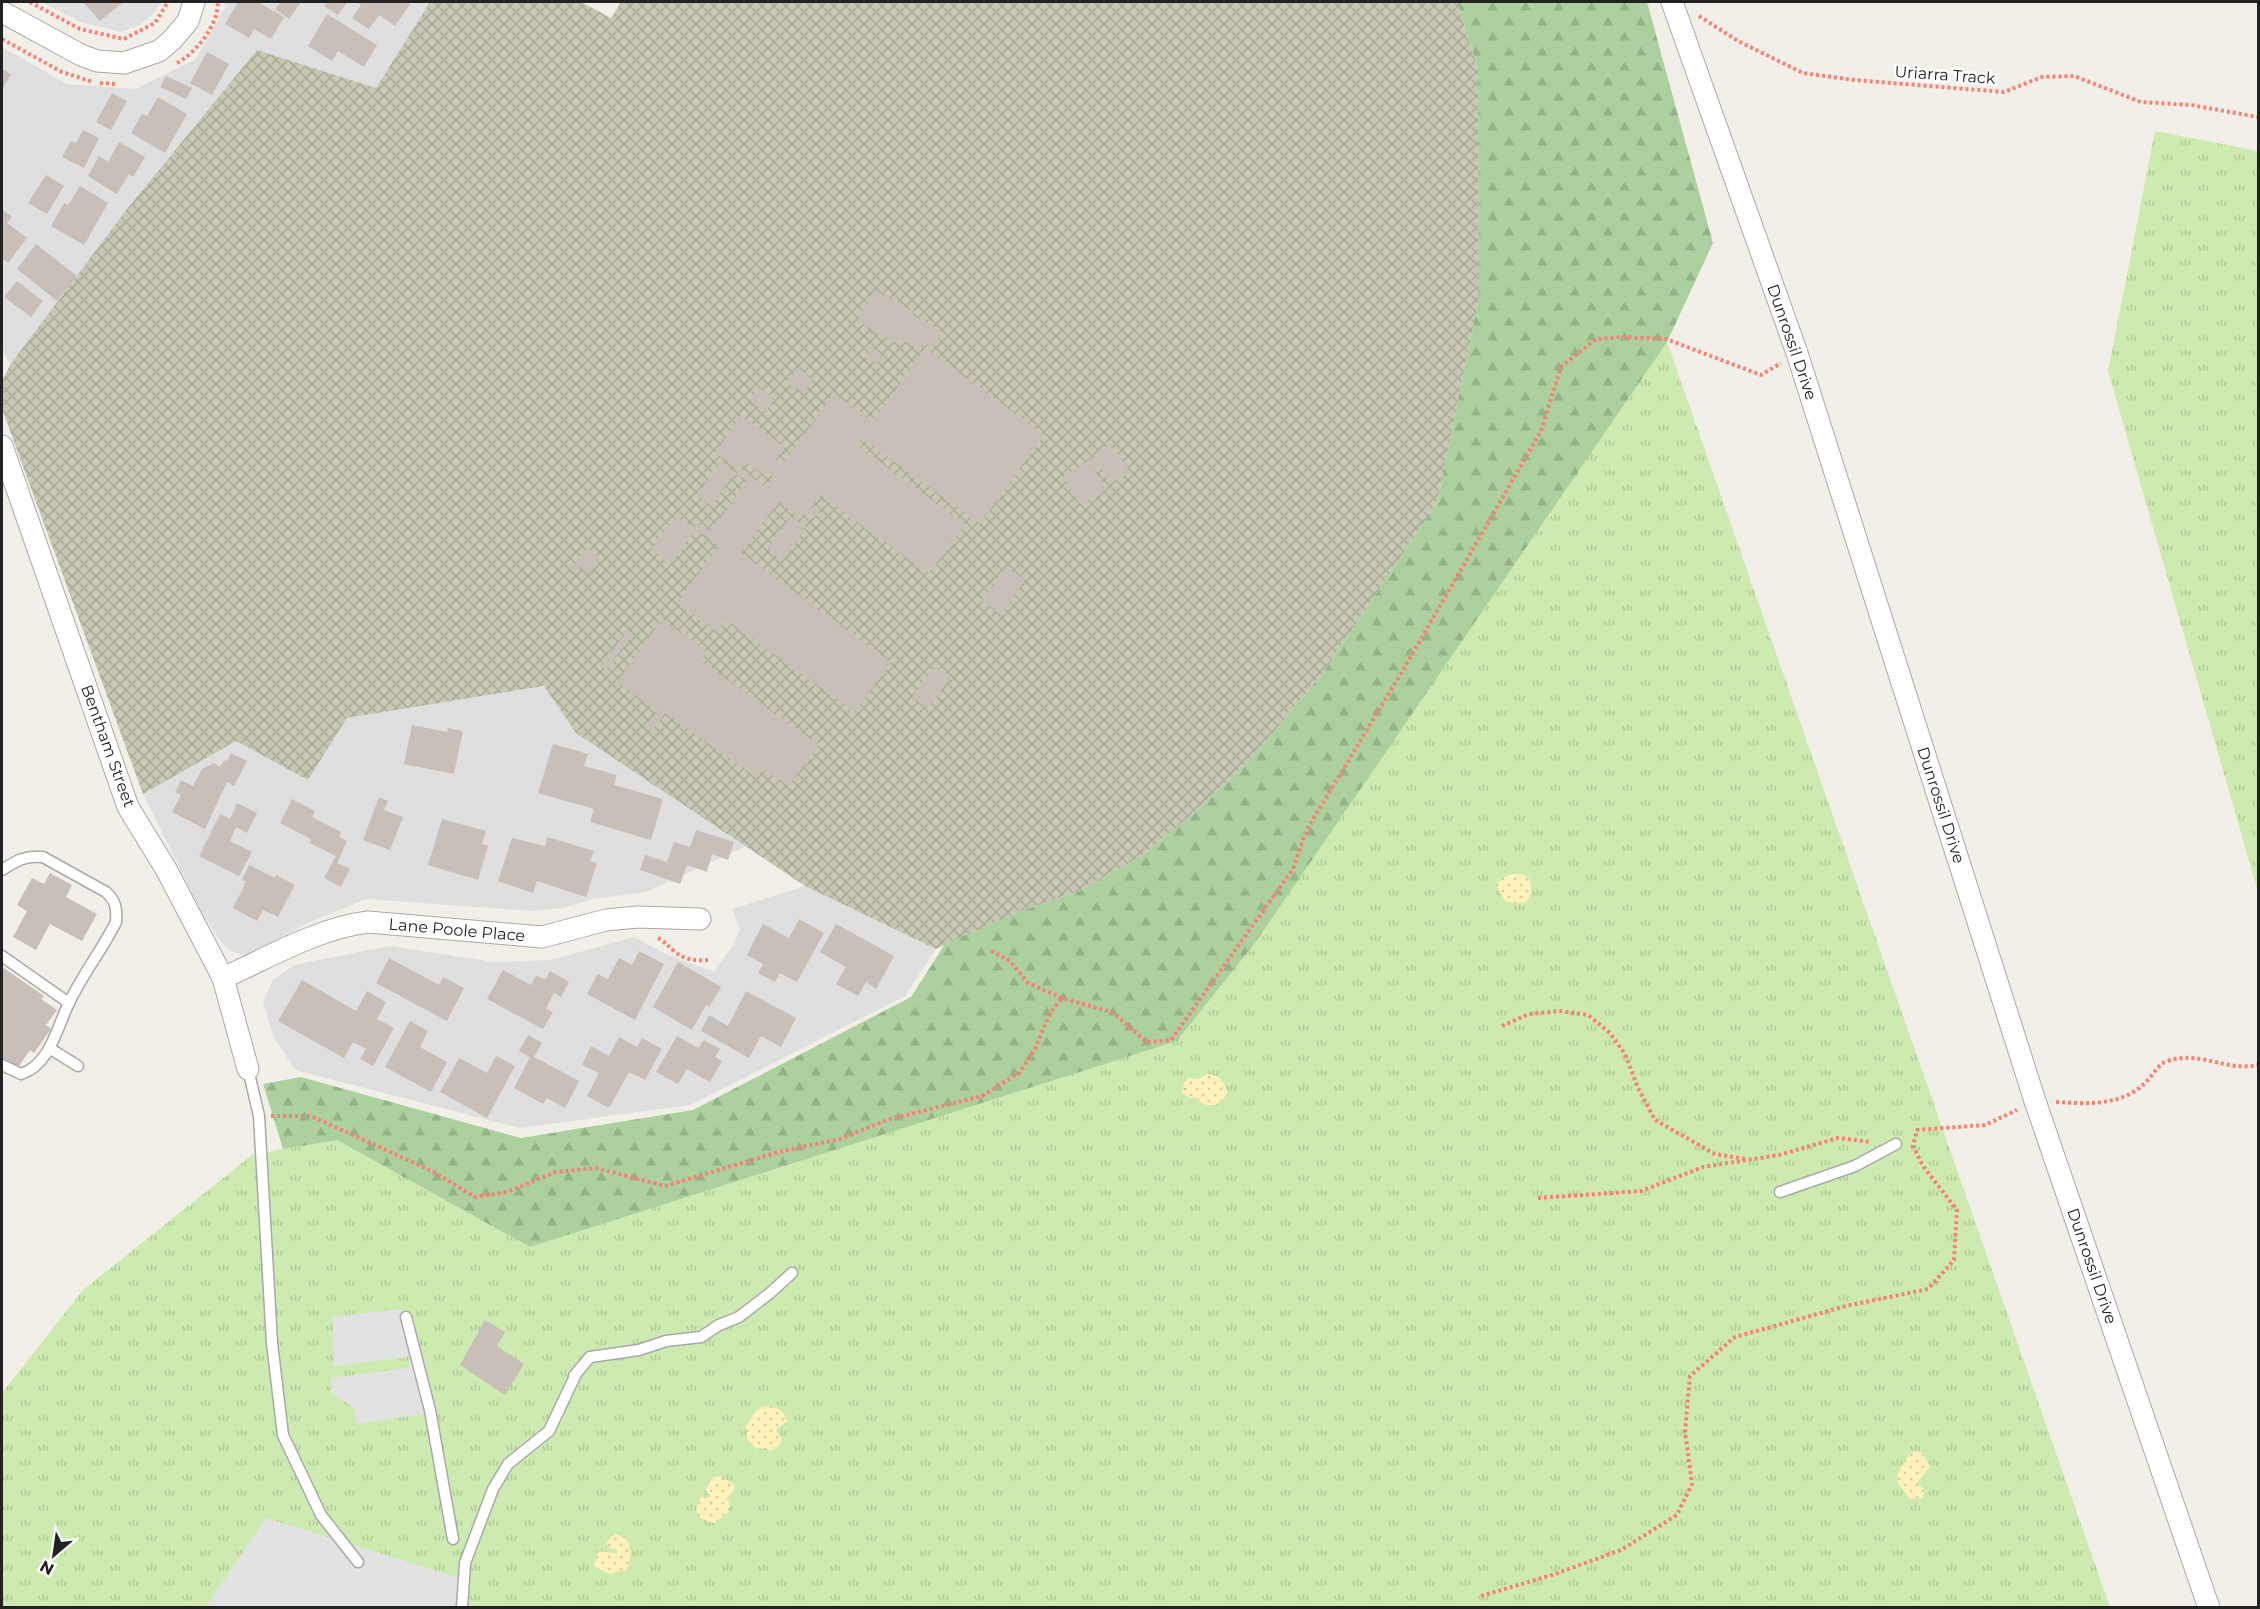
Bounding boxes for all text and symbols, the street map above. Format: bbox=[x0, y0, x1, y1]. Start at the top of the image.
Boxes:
street label: Uriarra Track bbox=[1894, 62, 1996, 88]
street label: Dunrossil Drive bbox=[1763, 282, 1821, 402]
street label: Bentham Street bbox=[77, 682, 139, 810]
street label: Dunrossil Drive bbox=[1913, 744, 1969, 866]
street label: Lane Poole Place bbox=[388, 915, 526, 945]
street label: Dunrossil Drive bbox=[2063, 1206, 2121, 1326]
north arrow bbox=[24, 1525, 84, 1585]
text: N bbox=[37, 1556, 57, 1579]

